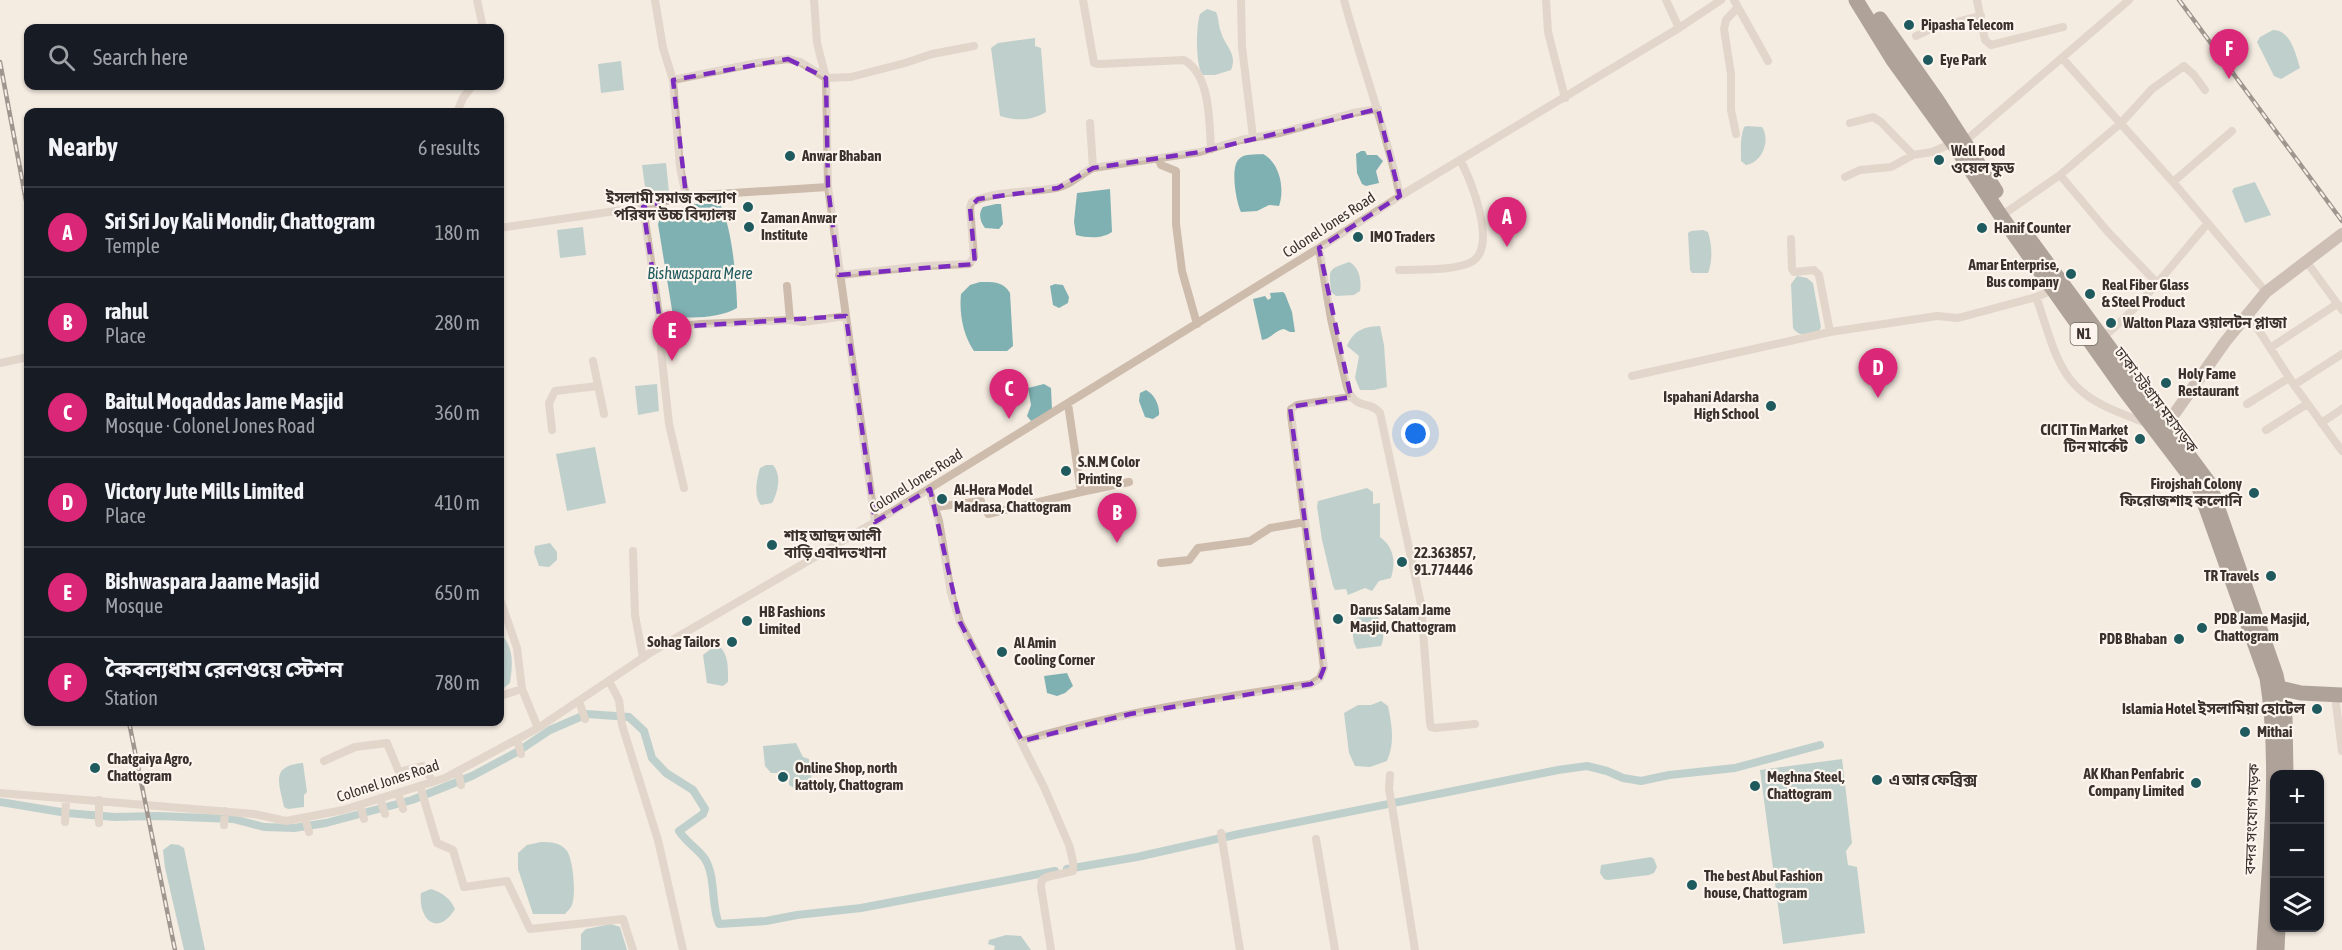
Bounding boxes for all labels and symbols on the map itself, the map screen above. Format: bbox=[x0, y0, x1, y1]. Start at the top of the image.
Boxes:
place label: Pipasha Telecom bbox=[1921, 16, 2014, 33]
marker: Pipasha Telecom bbox=[1902, 18, 1916, 32]
pin: F bbox=[2210, 29, 2248, 79]
place label: Eye Park bbox=[1940, 51, 1987, 68]
marker: Eye Park bbox=[1921, 53, 1935, 67]
place label: Well Food ওয়েল ফুড bbox=[1950, 142, 2015, 178]
place label: Anwar Bhaban bbox=[801, 147, 882, 164]
marker: Anwar Bhaban bbox=[783, 149, 797, 163]
marker: Well Food ওয়েল ফুড bbox=[1932, 153, 1946, 167]
street label: Colonel Jones Road bbox=[1279, 188, 1378, 261]
place label: ইসলামী সমাজ কল্যাণ পরিষদ উচ্চ বিদ্যালয় bbox=[605, 189, 737, 223]
pin: A bbox=[1488, 198, 1526, 247]
marker: ইসলামী সমাজ কল্যাণ পরিষদ উচ্চ বিদ্যালয় bbox=[741, 200, 755, 214]
place label: Zaman Anwar Institute bbox=[761, 209, 837, 243]
place label: Hanif Counter bbox=[1994, 219, 2071, 236]
marker: Zaman Anwar Institute bbox=[742, 220, 756, 234]
marker: Hanif Counter bbox=[1975, 221, 1989, 235]
place label: IMO Traders bbox=[1370, 228, 1436, 245]
marker: IMO Traders bbox=[1351, 230, 1365, 244]
place label: Amar Enterprise, Bus company bbox=[1968, 256, 2060, 290]
water label: Bishwaspara Mere bbox=[647, 264, 753, 283]
marker: Amar Enterprise, Bus company bbox=[2064, 267, 2078, 281]
place label: Real Fiber Glass & Steel Product bbox=[2102, 276, 2189, 310]
marker: Real Fiber Glass & Steel Product bbox=[2083, 287, 2097, 301]
pin: E bbox=[652, 312, 692, 361]
place label: Walton Plaza ওয়ালটন প্লাজা bbox=[2122, 314, 2288, 331]
marker: Walton Plaza ওয়ালটন প্লাজা bbox=[2104, 316, 2118, 330]
road number: N1 bbox=[2070, 323, 2098, 345]
street label: ঢাকা-চট্টগ্রাম মহাসড়ক bbox=[2111, 343, 2202, 456]
pin: D bbox=[1858, 348, 1898, 398]
place label: Holy Fame Restaurant bbox=[2178, 365, 2240, 399]
pin: C bbox=[990, 370, 1028, 419]
marker: Holy Fame Restaurant bbox=[2159, 376, 2173, 390]
place label: Ispahani Adarsha High School bbox=[1663, 388, 1760, 422]
marker: Ispahani Adarsha High School bbox=[1764, 399, 1778, 413]
your location bbox=[1401, 419, 1430, 448]
place label: CICIT Tin Market টিন মার্কেট bbox=[2040, 421, 2129, 455]
marker: CICIT Tin Market টিন মার্কেট bbox=[2133, 432, 2147, 446]
street label: Colonel Jones Road bbox=[866, 445, 965, 516]
place label: S.N.M Color Printing bbox=[1078, 453, 1140, 487]
marker: S.N.M Color Printing bbox=[1059, 464, 1073, 478]
place label: Firojshah Colony ফিরোজশাহ কলোনি bbox=[2119, 475, 2243, 509]
place label: Al-Hera Model Madrasa, Chattogram bbox=[953, 481, 1071, 515]
marker: Firojshah Colony ফিরোজশাহ কলোনি bbox=[2247, 486, 2261, 500]
marker: Al-Hera Model Madrasa, Chattogram bbox=[935, 492, 949, 506]
pin: B bbox=[1098, 494, 1136, 543]
place label: শাহ আছদ আলী বাড়ি এবাদতখানা bbox=[783, 527, 887, 561]
marker: শাহ আছদ আলী বাড়ি এবাদতখানা bbox=[765, 538, 779, 552]
place label: 22.363857, 91.774446 bbox=[1414, 544, 1476, 578]
marker: 22.363857, 91.774446 bbox=[1395, 555, 1409, 569]
place label: TR Travels bbox=[2204, 567, 2260, 584]
marker: TR Travels bbox=[2264, 569, 2278, 583]
place label: Darus Salam Jame Masjid, Chattogram bbox=[1350, 601, 1456, 635]
place label: HB Fashions Limited bbox=[759, 603, 826, 637]
place label: PDB Jame Masjid, Chattogram bbox=[2214, 610, 2310, 644]
marker: Darus Salam Jame Masjid, Chattogram bbox=[1331, 612, 1345, 626]
marker: HB Fashions Limited bbox=[740, 614, 754, 628]
marker: PDB Jame Masjid, Chattogram bbox=[2195, 621, 2209, 635]
place label: PDB Bhaban bbox=[2099, 630, 2167, 647]
marker: PDB Bhaban bbox=[2172, 632, 2186, 646]
place label: Sohag Tailors bbox=[647, 633, 721, 650]
place label: Al Amin Cooling Corner bbox=[1013, 634, 1095, 668]
marker: Sohag Tailors bbox=[725, 635, 739, 649]
marker: Al Amin Cooling Corner bbox=[995, 645, 1009, 659]
place label: Islamia Hotel ইসলামিয়া হোটেল bbox=[2122, 700, 2306, 717]
marker: Islamia Hotel ইসলামিয়া হোটেল bbox=[2310, 702, 2324, 716]
place label: Mithai bbox=[2257, 723, 2293, 740]
marker: Mithai bbox=[2238, 725, 2252, 739]
place label: Chatgaiya Agro, Chattogram bbox=[107, 750, 192, 784]
street label: Colonel Jones Road bbox=[334, 756, 441, 805]
place label: Online Shop, north kattoly, Chattogram bbox=[795, 759, 903, 793]
marker: Chatgaiya Agro, Chattogram bbox=[88, 761, 102, 775]
street label: বন্দর সংযোগ সড়ক bbox=[2241, 762, 2262, 876]
place label: AK Khan Penfabric Company Limited bbox=[2082, 765, 2184, 799]
place label: Meghna Steel, Chattogram bbox=[1767, 768, 1845, 802]
marker: Online Shop, north kattoly, Chattogram bbox=[776, 770, 790, 784]
place label: এ আর ফেব্রিক্স bbox=[1889, 771, 1978, 788]
marker: এ আর ফেব্রিক্স bbox=[1870, 773, 1884, 787]
marker: AK Khan Penfabric Company Limited bbox=[2189, 776, 2203, 790]
marker: Meghna Steel, Chattogram bbox=[1748, 779, 1762, 793]
place label: The best Abul Fashion house, Chattogram bbox=[1704, 867, 1823, 901]
marker: The best Abul Fashion house, Chattogram bbox=[1685, 878, 1699, 892]

